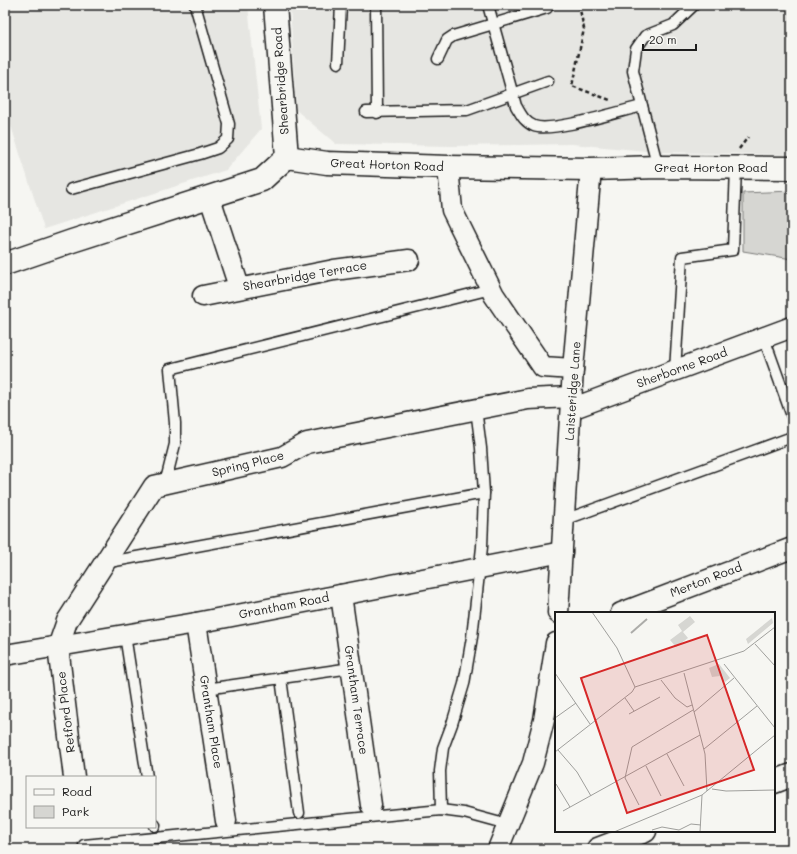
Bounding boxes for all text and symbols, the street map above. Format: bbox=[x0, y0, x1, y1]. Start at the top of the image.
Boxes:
street label: Shearbridge Road bbox=[268, 26, 292, 135]
scale bar bbox=[643, 26, 696, 52]
text: 20 m bbox=[649, 31, 677, 47]
street label: Great Horton Road bbox=[330, 154, 444, 174]
street label: Great Horton Road bbox=[654, 159, 768, 175]
street label: Shearbridge Terrace bbox=[242, 256, 368, 294]
street label: Laisteridge Lane bbox=[561, 341, 583, 441]
street label: Sherborne Road bbox=[634, 343, 730, 391]
street label: Spring Place bbox=[210, 446, 285, 480]
street label: Merton Road bbox=[667, 558, 744, 600]
street label: Grantham Road bbox=[237, 588, 331, 622]
inset map bbox=[555, 612, 775, 832]
street label: Grantham Terrace bbox=[341, 644, 373, 755]
street label: Retford Place bbox=[52, 670, 78, 754]
street label: Grantham Place bbox=[197, 674, 227, 770]
legend bbox=[26, 776, 156, 828]
text: Road bbox=[62, 783, 92, 799]
text: Park bbox=[62, 803, 89, 819]

